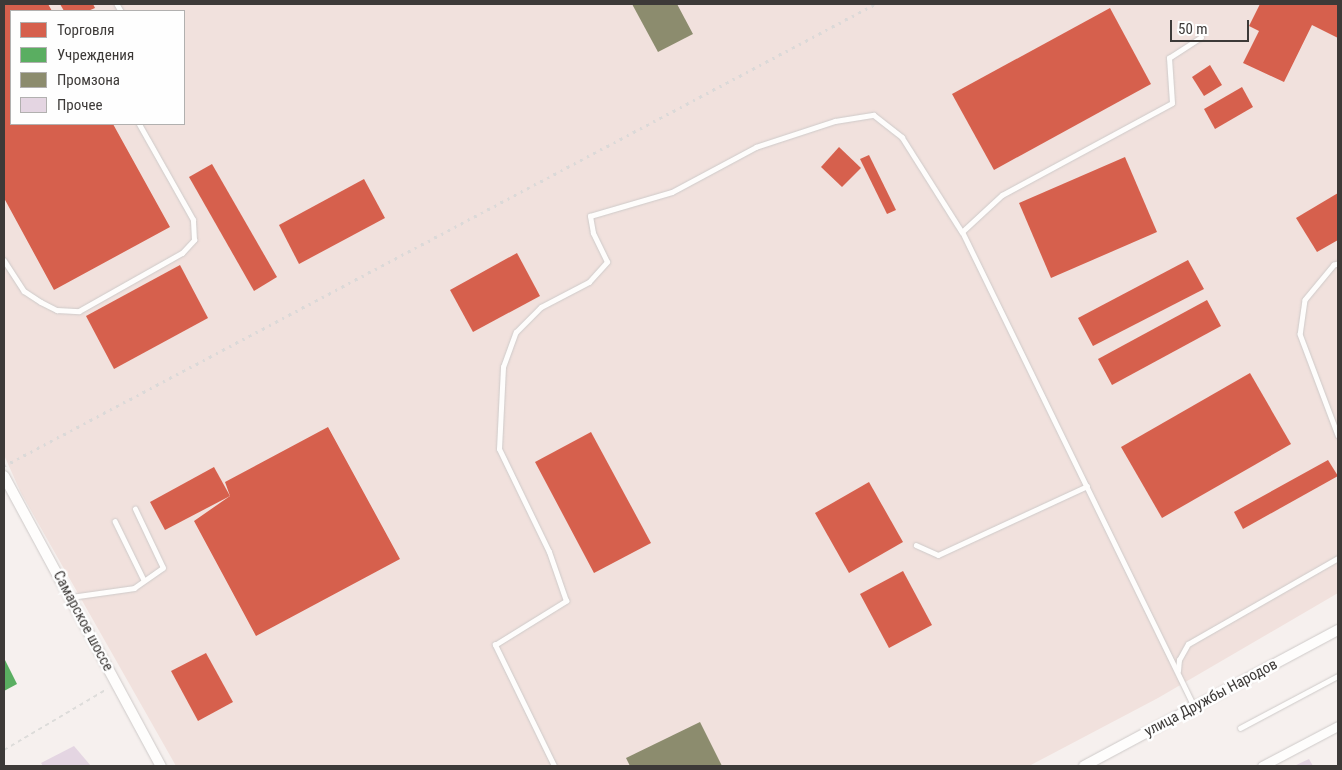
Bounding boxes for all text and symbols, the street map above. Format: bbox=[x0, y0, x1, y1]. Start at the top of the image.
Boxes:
legend bbox=[10, 10, 185, 125]
scale bar bbox=[1172, 10, 1251, 42]
text: 50 m bbox=[1178, 20, 1208, 38]
text: Торговля bbox=[57, 21, 114, 39]
text: Учреждения bbox=[57, 46, 134, 64]
text: Промзона bbox=[57, 71, 120, 89]
text: Прочее bbox=[57, 96, 103, 114]
street label: Самарское шоссе bbox=[49, 568, 117, 674]
street label: улица Дружбы Народов bbox=[1141, 655, 1281, 741]

